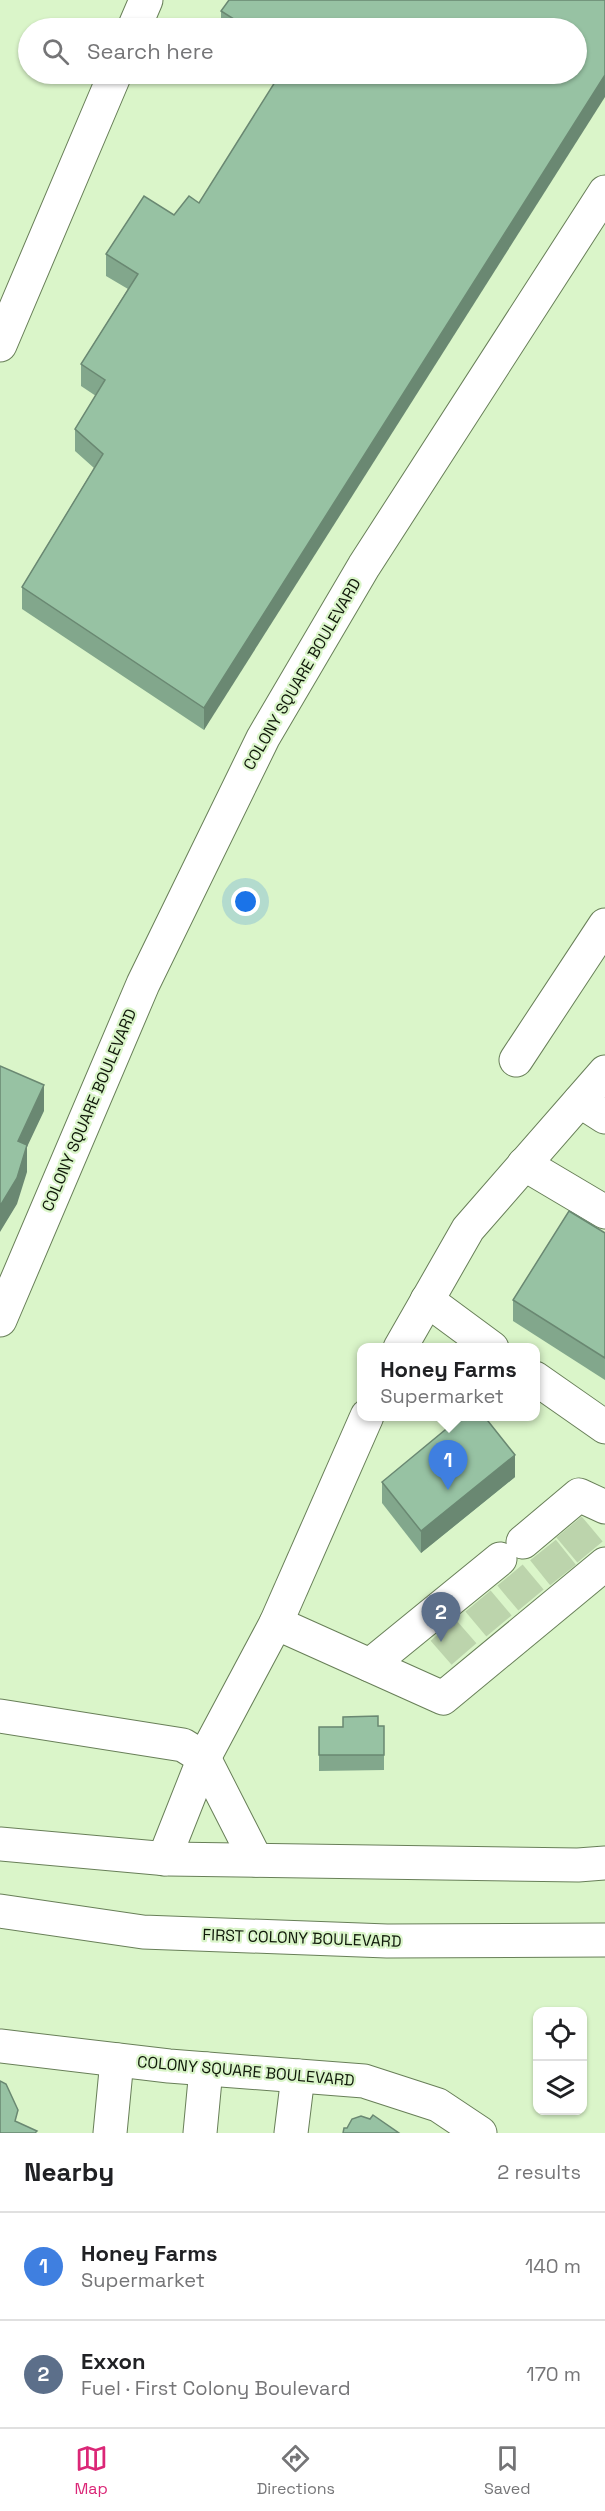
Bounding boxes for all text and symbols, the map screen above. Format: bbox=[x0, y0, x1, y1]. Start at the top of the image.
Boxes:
search box bbox=[18, 18, 587, 84]
icon: search bbox=[39, 35, 72, 68]
text: Search here bbox=[87, 37, 214, 65]
street label: COLONY SQUARE BOULEVARD bbox=[238, 574, 366, 774]
your location bbox=[231, 887, 260, 916]
street label: COLONY SQUARE BOULEVARD bbox=[37, 1005, 141, 1215]
popup bbox=[357, 1343, 540, 1421]
text: Honey Farms bbox=[380, 1355, 517, 1383]
text: Supermarket bbox=[380, 1383, 504, 1409]
pin: 1 bbox=[428, 1440, 468, 1490]
pin: 2 bbox=[422, 1592, 460, 1642]
street label: FIRST COLONY BOULEVARD bbox=[202, 1924, 402, 1952]
map controls bbox=[533, 2007, 587, 2115]
button: locate bbox=[533, 2007, 587, 2061]
street label: COLONY SQUARE BOULEVARD bbox=[136, 2051, 356, 2091]
button: layers bbox=[533, 2061, 587, 2115]
text: Nearby bbox=[24, 2155, 114, 2189]
text: 2 results bbox=[497, 2159, 581, 2185]
text: Honey Farms bbox=[81, 2239, 218, 2267]
text: 1 bbox=[39, 2253, 48, 2279]
text: 140 m bbox=[525, 2253, 581, 2279]
text: Supermarket bbox=[81, 2267, 205, 2293]
text: Exxon bbox=[81, 2347, 146, 2375]
text: 2 bbox=[38, 2361, 49, 2387]
text: 170 m bbox=[526, 2361, 581, 2387]
text: Fuel · First Colony Boulevard bbox=[81, 2375, 351, 2401]
tab: Map bbox=[74, 2442, 108, 2499]
tab: Directions bbox=[257, 2442, 335, 2499]
tab: Saved bbox=[484, 2442, 531, 2499]

